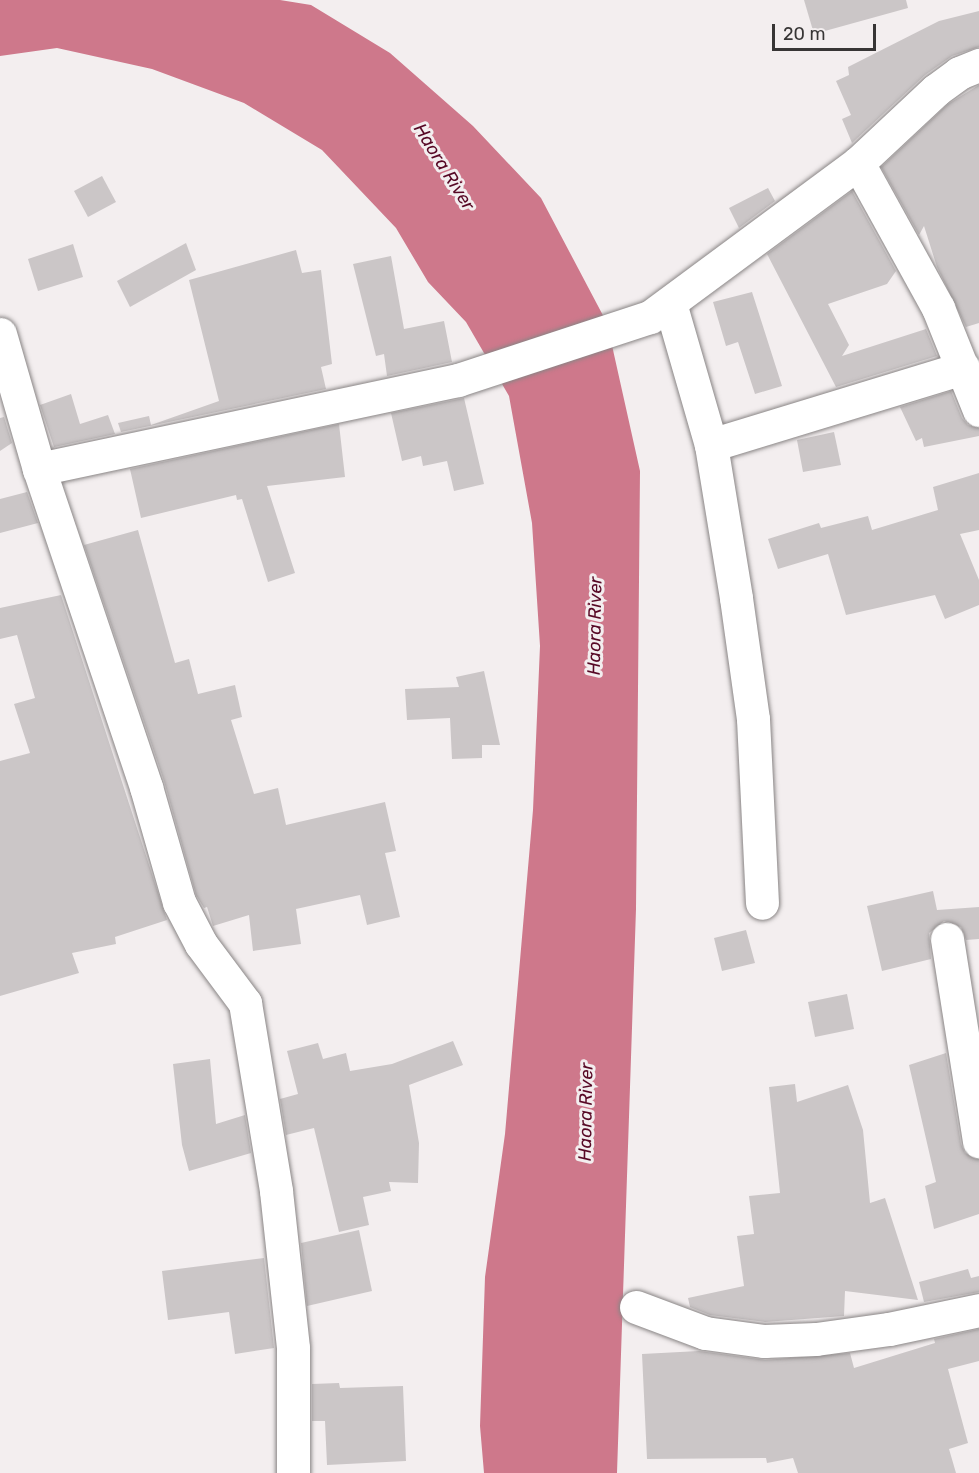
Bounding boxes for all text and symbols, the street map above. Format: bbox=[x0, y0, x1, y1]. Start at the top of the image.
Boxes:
scale bar bbox=[775, 12, 878, 50]
text: 20 m bbox=[783, 23, 825, 45]
water label: Haora River bbox=[409, 120, 479, 214]
water label: Haora River bbox=[583, 577, 607, 675]
water label: Haora River bbox=[574, 1063, 598, 1161]

